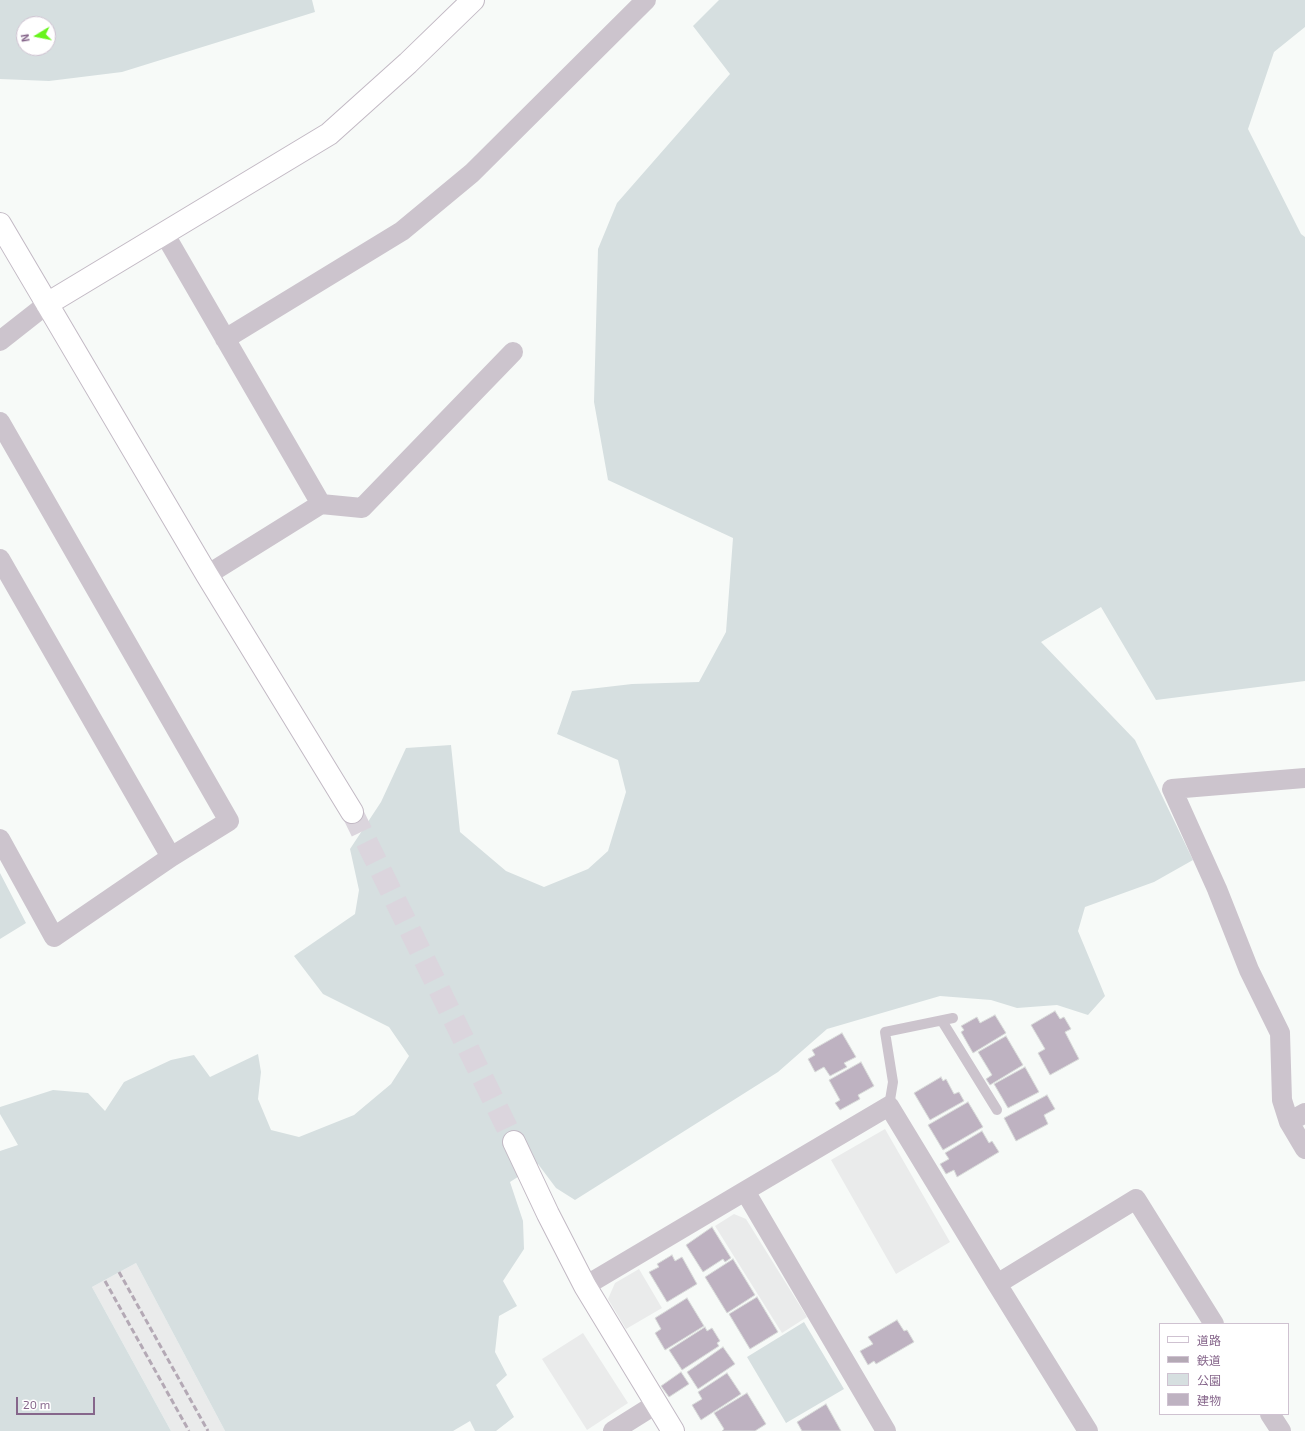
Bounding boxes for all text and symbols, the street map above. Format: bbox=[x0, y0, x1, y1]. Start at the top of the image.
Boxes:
north arrow bbox=[16, 16, 56, 56]
text: N bbox=[18, 33, 32, 43]
legend bbox=[1159, 1323, 1289, 1415]
text: 道路 bbox=[1197, 1333, 1221, 1347]
text: 鉄道 bbox=[1197, 1353, 1221, 1367]
text: 公園 bbox=[1197, 1373, 1221, 1387]
scale bar bbox=[18, 1389, 97, 1415]
text: 建物 bbox=[1197, 1393, 1221, 1407]
text: 20 m bbox=[23, 1397, 50, 1411]

